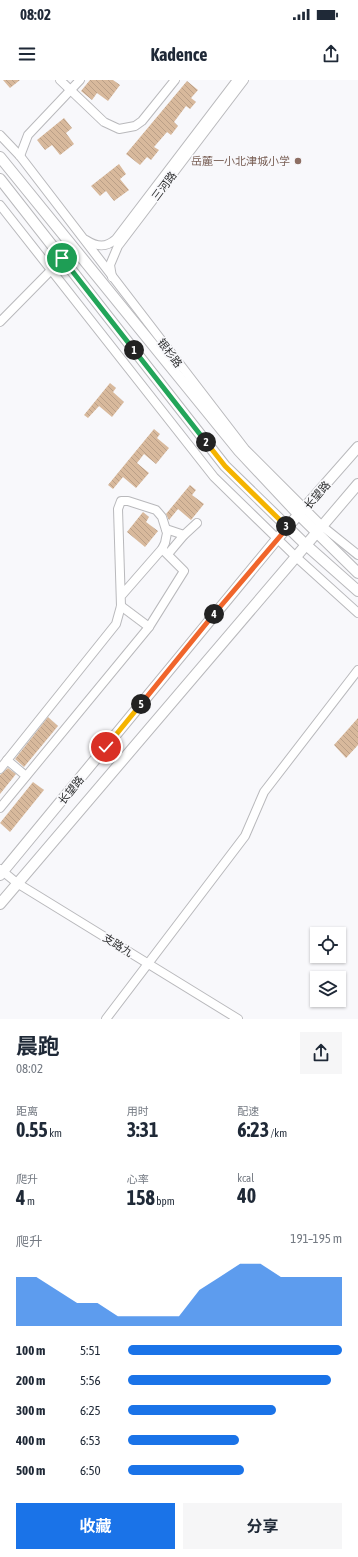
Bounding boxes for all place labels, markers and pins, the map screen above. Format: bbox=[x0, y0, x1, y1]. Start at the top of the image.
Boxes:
place label: 岳麓一小北津城小学 bbox=[191, 155, 290, 167]
marker: 岳麓一小北津城小学 bbox=[293, 156, 303, 166]
pin bbox=[45, 241, 79, 275]
pin: 1 bbox=[124, 340, 144, 360]
pin: 2 bbox=[196, 432, 216, 452]
pin: 3 bbox=[276, 516, 296, 536]
pin: 4 bbox=[204, 604, 224, 624]
pin: 5 bbox=[131, 694, 151, 714]
pin bbox=[89, 730, 123, 764]

